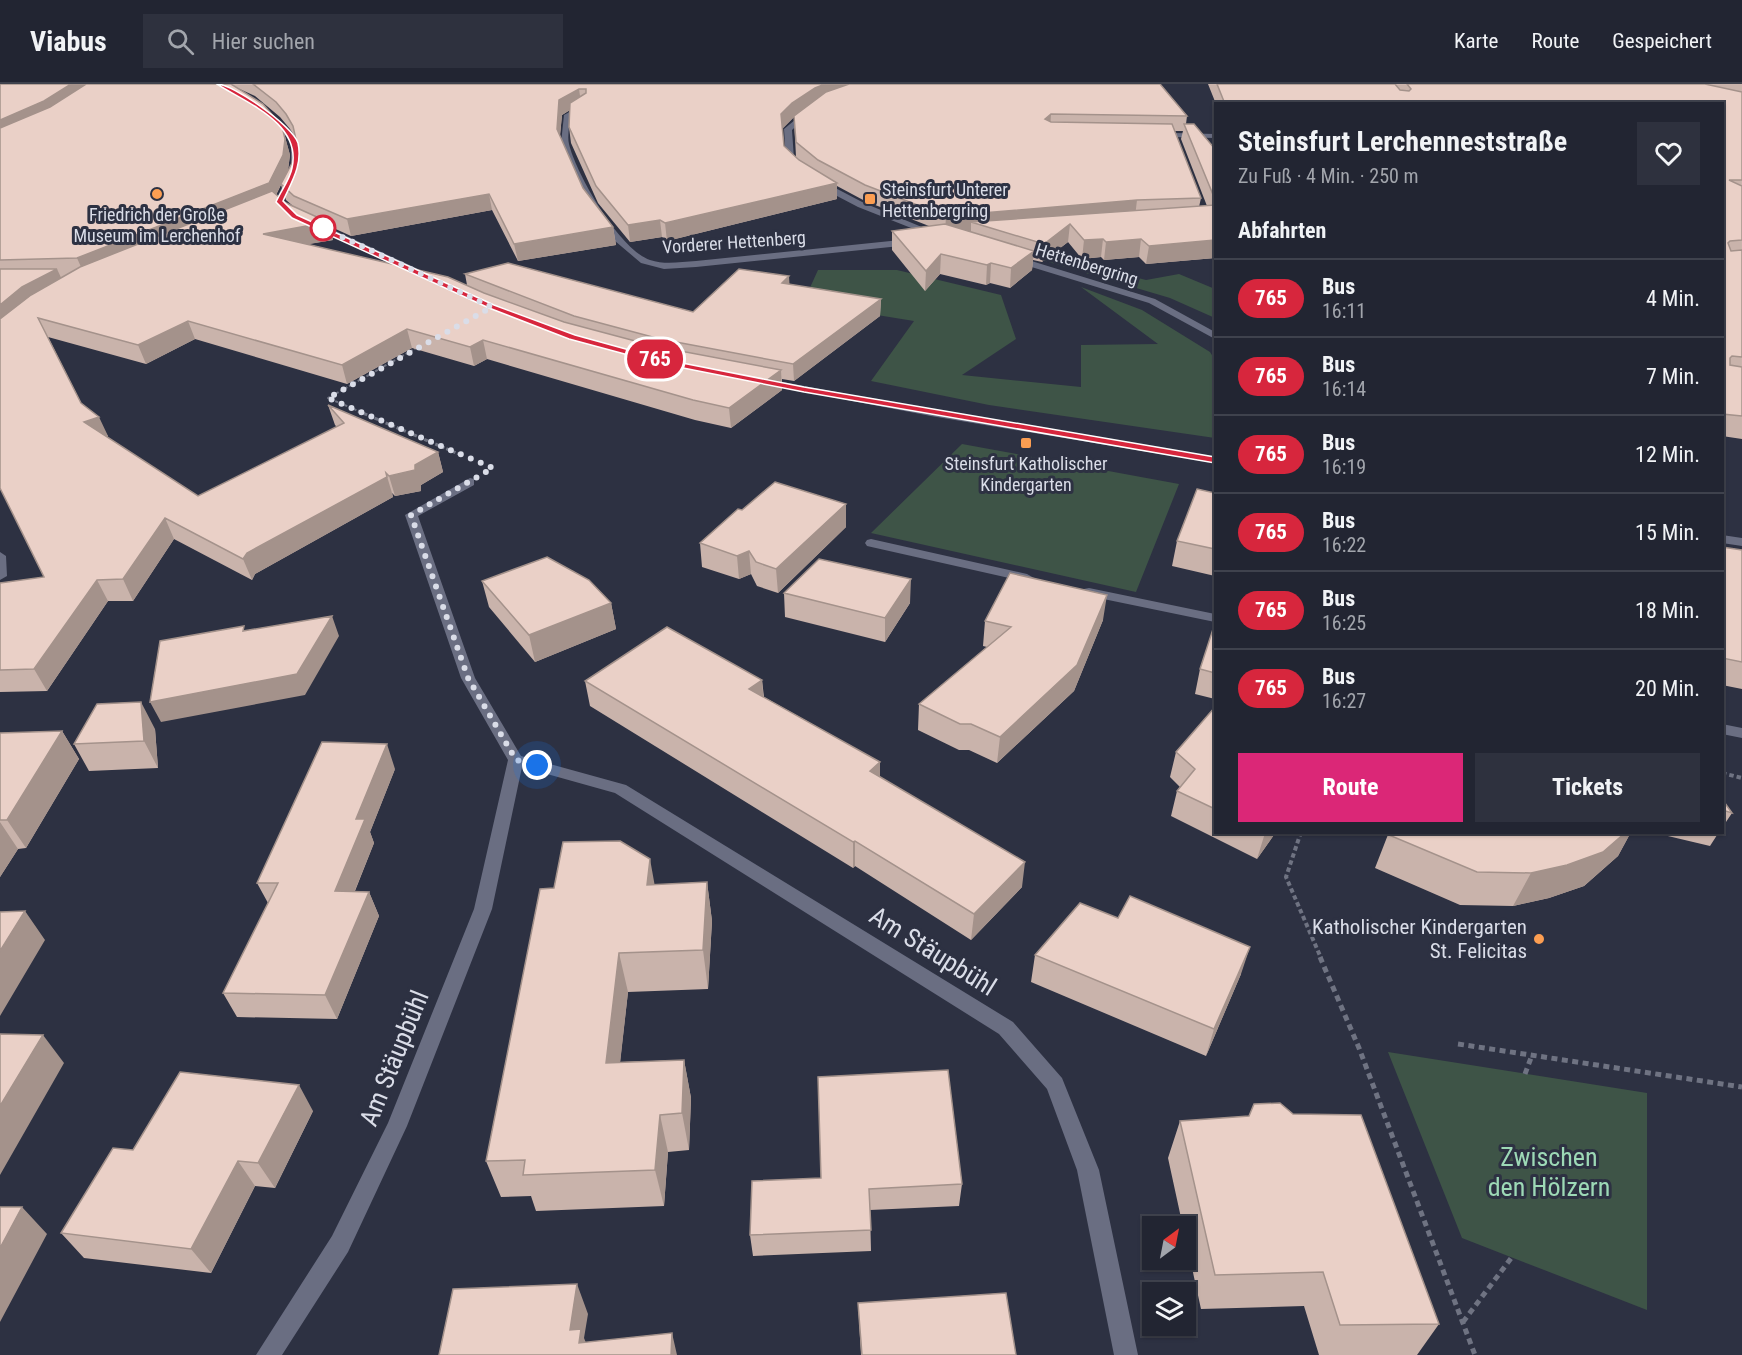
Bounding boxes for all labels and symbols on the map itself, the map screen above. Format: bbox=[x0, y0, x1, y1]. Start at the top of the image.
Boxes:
place label: Steinsfurt Unterer Hettenbergring bbox=[882, 179, 1008, 221]
marker: Friedrich der Große Museum im Lerchenhof bbox=[150, 187, 164, 201]
marker: Steinsfurt Unterer Hettenbergring bbox=[863, 192, 877, 206]
place label: Friedrich der Große Museum im Lerchenhof bbox=[73, 204, 241, 246]
unlabelled marker bbox=[310, 215, 336, 241]
street label: Vorderer Hettenberg bbox=[662, 227, 806, 257]
street label: Hettenbergring bbox=[1033, 238, 1141, 290]
line badge: 765 bbox=[620, 340, 690, 378]
marker: Steinsfurt Katholischer Kindergarten bbox=[1019, 436, 1033, 450]
place label: Steinsfurt Katholischer Kindergarten bbox=[945, 453, 1108, 495]
your location bbox=[522, 750, 552, 780]
street label: Am Stäupbühl bbox=[864, 900, 1002, 1002]
place label: Katholischer Kindergarten St. Felicitas bbox=[1312, 915, 1527, 963]
marker: Katholischer Kindergarten St. Felicitas bbox=[1532, 932, 1546, 946]
street label: Am Stäupbühl bbox=[353, 986, 435, 1130]
park label: Zwischen den Hölzern bbox=[1488, 1142, 1610, 1202]
north arrow bbox=[1142, 1216, 1196, 1270]

